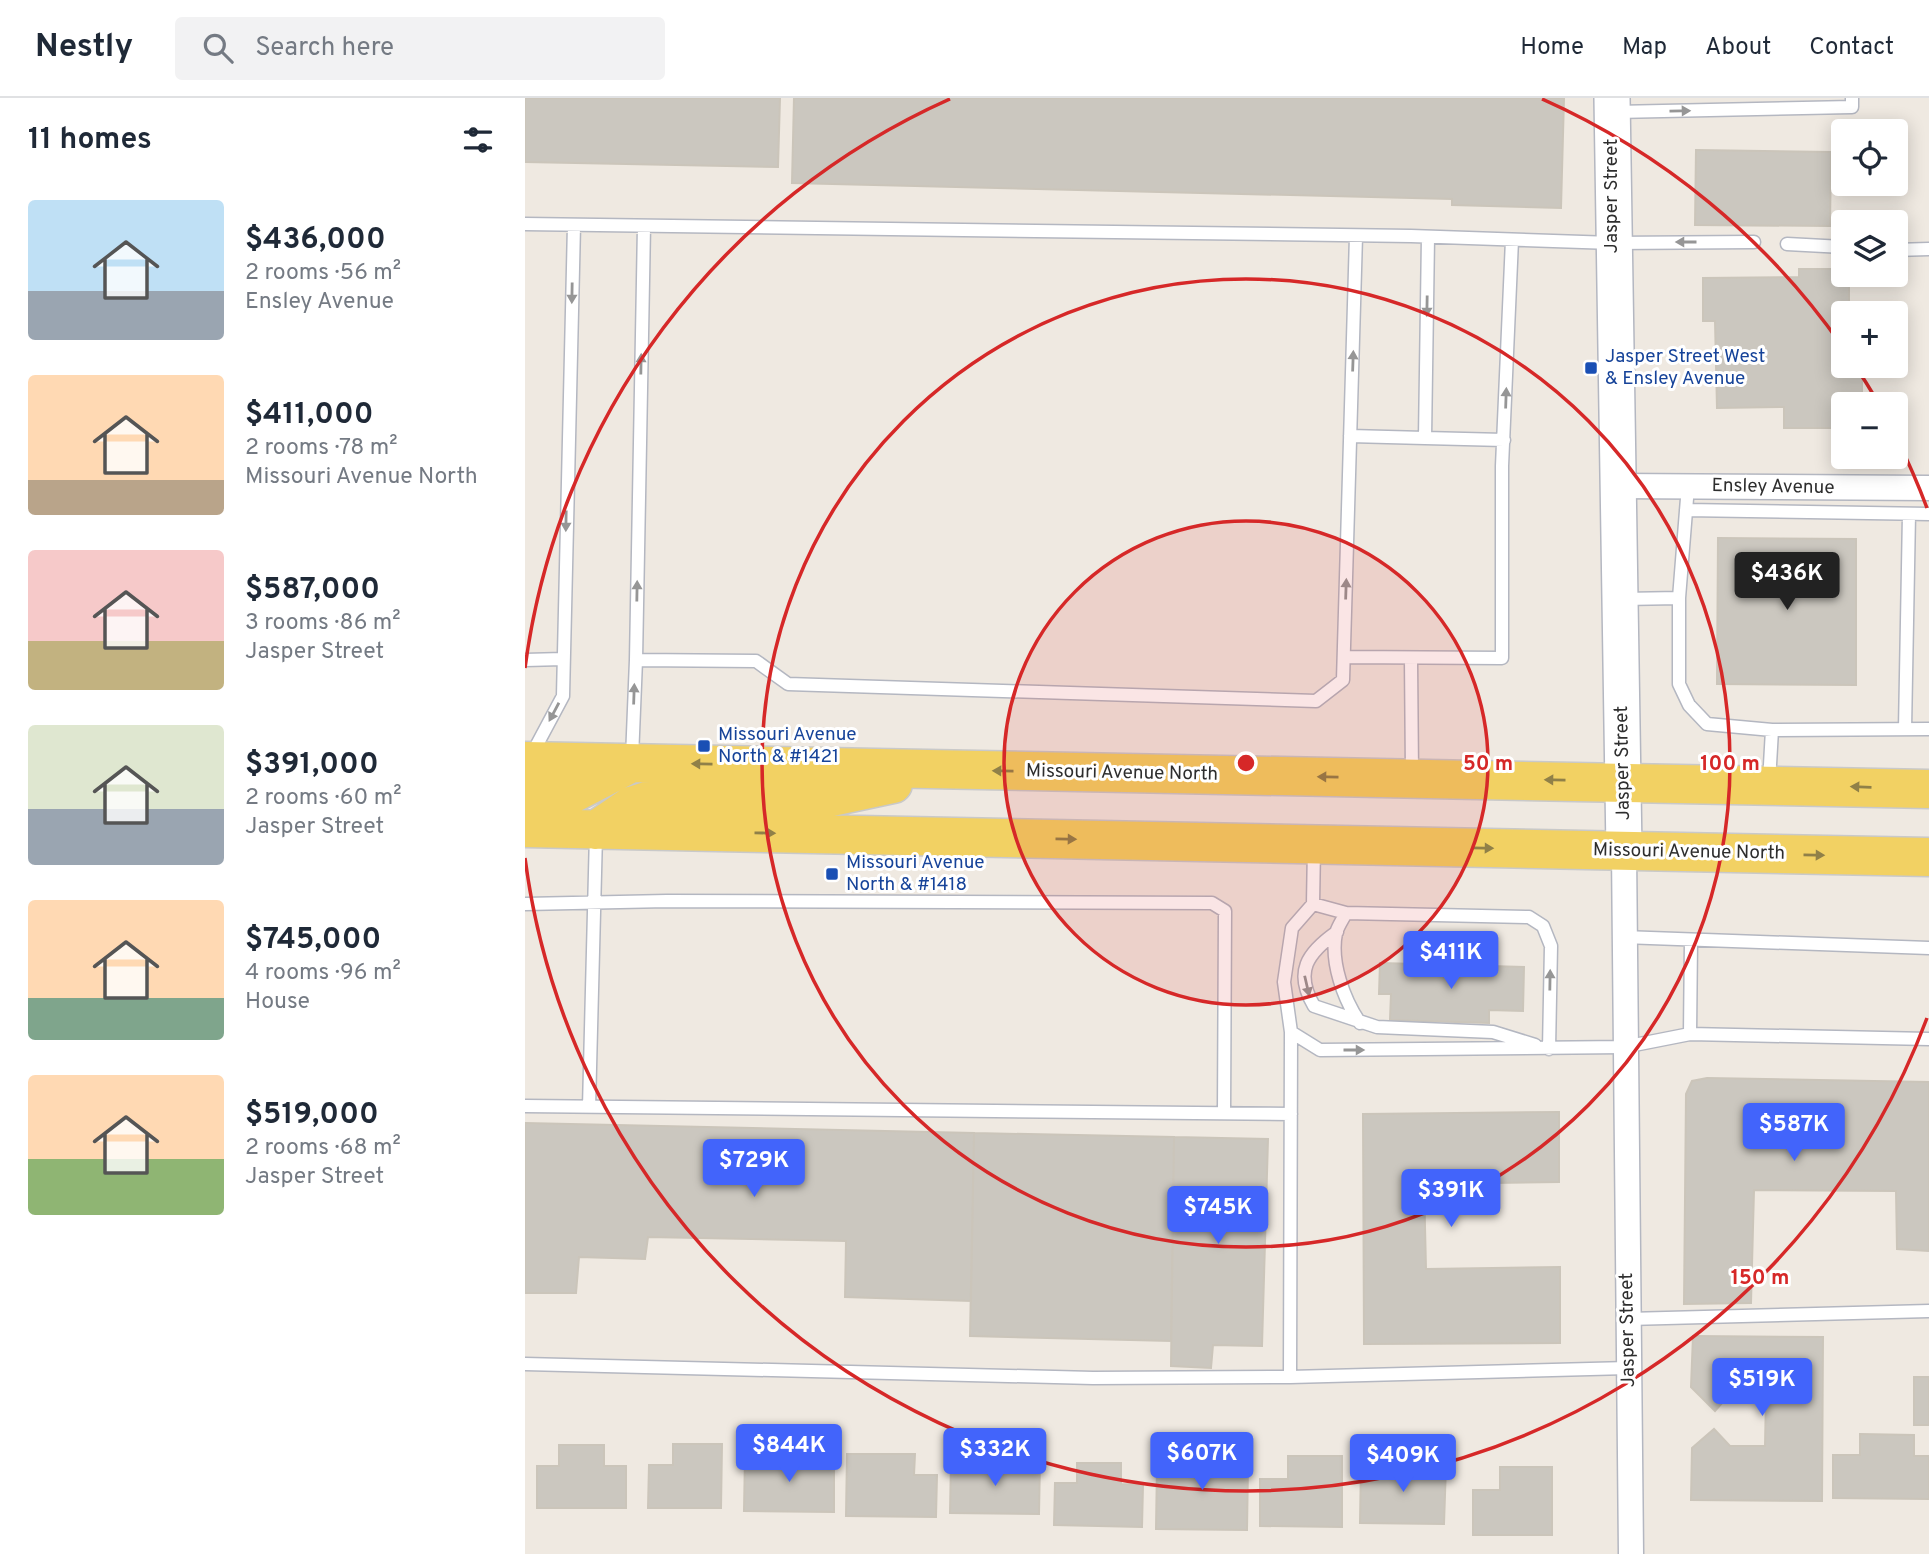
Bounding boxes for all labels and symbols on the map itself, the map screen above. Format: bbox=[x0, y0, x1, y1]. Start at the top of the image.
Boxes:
one-way arrow bbox=[1669, 105, 1691, 116]
street label: Jasper Street bbox=[1600, 139, 1624, 253]
one-way arrow bbox=[1675, 236, 1697, 248]
one-way arrow bbox=[566, 282, 578, 304]
one-way arrow bbox=[1421, 295, 1433, 317]
place label: Jasper Street West & Ensley Avenue bbox=[1605, 345, 1766, 391]
one-way arrow bbox=[1347, 350, 1358, 372]
one-way arrow bbox=[635, 353, 647, 375]
marker: Jasper Street West & Ensley Avenue bbox=[1583, 360, 1599, 376]
one-way arrow bbox=[1500, 387, 1511, 409]
street label: Ensley Avenue bbox=[1711, 474, 1835, 500]
one-way arrow bbox=[561, 510, 572, 532]
pin: $436K bbox=[1738, 552, 1836, 612]
one-way arrow bbox=[1340, 577, 1352, 599]
one-way arrow bbox=[631, 580, 643, 602]
one-way arrow bbox=[629, 683, 640, 705]
one-way arrow bbox=[548, 702, 560, 722]
street label: Jasper Street bbox=[1610, 705, 1636, 821]
place label: Missouri Avenue North & #1421 bbox=[718, 723, 857, 769]
marker: Missouri Avenue North & #1421 bbox=[696, 738, 712, 754]
centre of rings bbox=[1234, 751, 1258, 775]
text: 50 m bbox=[1463, 751, 1513, 778]
text: 100 m bbox=[1700, 751, 1760, 778]
one-way arrow bbox=[690, 758, 712, 770]
street label: Missouri Avenue North bbox=[1026, 759, 1218, 787]
one-way arrow bbox=[991, 765, 1013, 777]
one-way arrow bbox=[1317, 771, 1339, 783]
one-way arrow bbox=[1544, 775, 1566, 786]
one-way arrow bbox=[1850, 781, 1872, 793]
one-way arrow bbox=[754, 828, 776, 839]
one-way arrow bbox=[1055, 834, 1077, 845]
street label: Missouri Avenue North bbox=[1593, 838, 1785, 866]
one-way arrow bbox=[1472, 842, 1494, 854]
one-way arrow bbox=[1804, 849, 1826, 860]
place label: Missouri Avenue North & #1418 bbox=[846, 851, 985, 897]
marker: Missouri Avenue North & #1418 bbox=[824, 866, 840, 882]
pin: $411K bbox=[1402, 932, 1500, 991]
one-way arrow bbox=[1544, 969, 1556, 991]
one-way arrow bbox=[1302, 976, 1313, 998]
one-way arrow bbox=[1343, 1044, 1365, 1055]
pin: $587K bbox=[1745, 1104, 1843, 1163]
pin: $729K bbox=[705, 1140, 803, 1199]
pin: $391K bbox=[1402, 1170, 1500, 1229]
pin: $745K bbox=[1169, 1186, 1267, 1246]
text: 150 m bbox=[1731, 1265, 1789, 1292]
street label: Jasper Street bbox=[1615, 1272, 1641, 1388]
pin: $519K bbox=[1713, 1358, 1811, 1418]
pin: $844K bbox=[740, 1424, 838, 1484]
pin: $332K bbox=[946, 1428, 1044, 1488]
pin: $607K bbox=[1153, 1432, 1251, 1492]
pin: $409K bbox=[1354, 1434, 1452, 1494]

